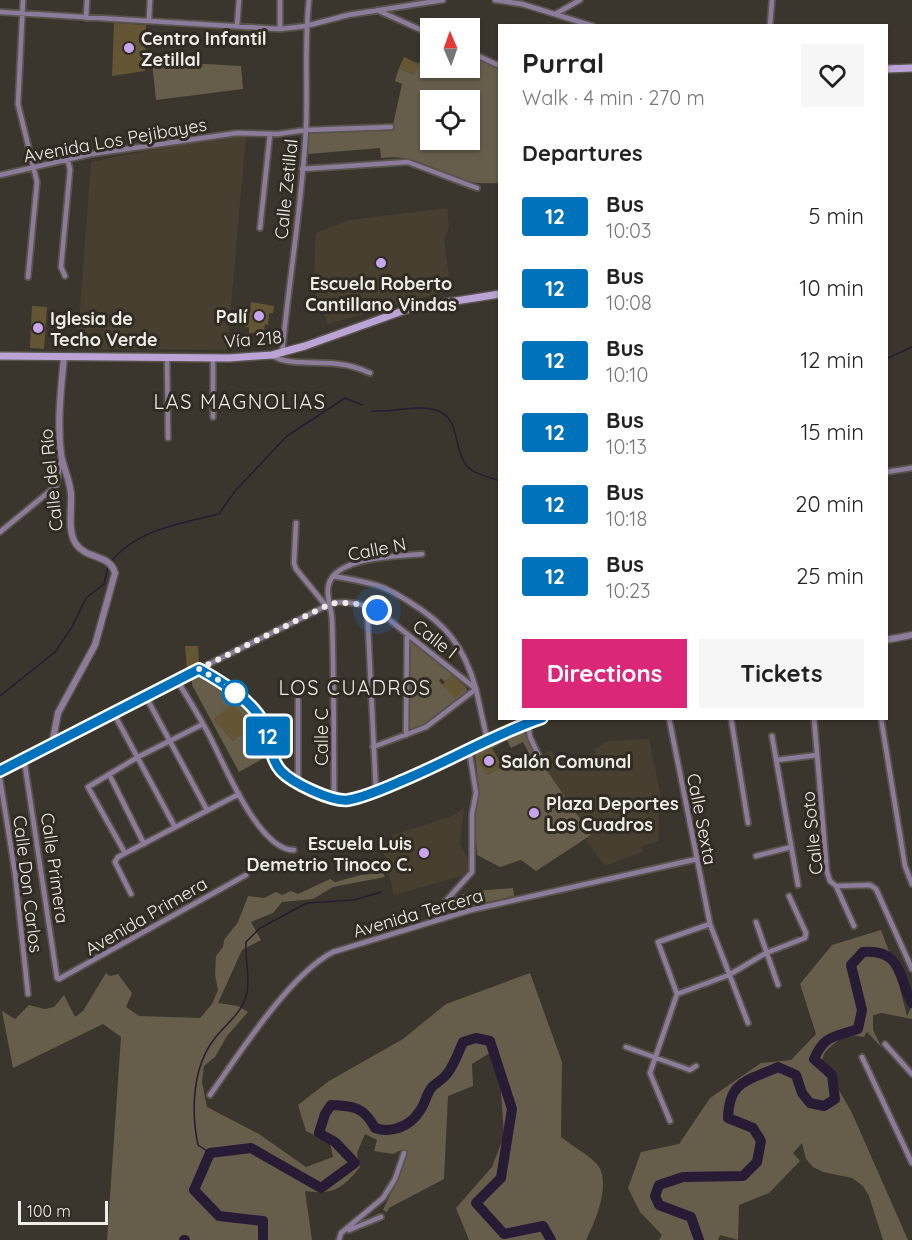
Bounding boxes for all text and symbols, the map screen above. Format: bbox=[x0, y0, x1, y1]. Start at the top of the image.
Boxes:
north arrow bbox=[420, 18, 480, 78]
map controls bbox=[420, 18, 480, 150]
place label: Centro Infantil Zetillal bbox=[141, 27, 267, 71]
marker: Centro Infantil Zetillal bbox=[122, 41, 136, 55]
button: heart bbox=[801, 44, 864, 107]
text: Purral bbox=[522, 45, 604, 80]
text: Walk · 4 min · 270 m bbox=[522, 85, 705, 110]
button: locate bbox=[420, 90, 480, 150]
street label: Avenida Los Pejibayes bbox=[22, 113, 208, 167]
street label: Calle Zetillal bbox=[269, 138, 303, 240]
text: Departures bbox=[522, 139, 643, 167]
text: Bus bbox=[606, 190, 644, 218]
text: 5 min bbox=[809, 202, 864, 230]
text: 12 bbox=[545, 203, 565, 229]
text: 10:03 bbox=[606, 218, 651, 243]
marker: Escuela Roberto Cantillano Vindas bbox=[374, 256, 388, 270]
text: Bus bbox=[606, 262, 644, 290]
place label: Escuela Roberto Cantillano Vindas bbox=[305, 272, 457, 316]
text: 10 min bbox=[799, 274, 864, 302]
text: 12 bbox=[545, 275, 565, 301]
text: 10:08 bbox=[606, 290, 652, 315]
place label: Palí bbox=[216, 305, 248, 328]
place label: Iglesia de Techo Verde bbox=[50, 307, 158, 351]
marker: Palí bbox=[252, 309, 266, 323]
marker: Iglesia de Techo Verde bbox=[31, 321, 45, 335]
street label: Vía 218 bbox=[223, 325, 283, 353]
text: Bus bbox=[606, 334, 644, 362]
text: 12 min bbox=[800, 346, 864, 374]
text: 12 bbox=[545, 347, 565, 373]
text: 10:10 bbox=[606, 362, 648, 387]
district label: LAS MAGNOLIAS bbox=[154, 389, 326, 414]
text: Bus bbox=[606, 406, 644, 434]
text: 15 min bbox=[800, 418, 864, 446]
text: 12 bbox=[545, 419, 565, 445]
street label: Calle del Río bbox=[34, 428, 68, 532]
text: 10:13 bbox=[606, 434, 647, 459]
text: Bus bbox=[606, 478, 644, 506]
text: 20 min bbox=[795, 490, 864, 518]
text: 12 bbox=[545, 491, 565, 517]
text: 10:18 bbox=[606, 506, 647, 531]
street label: Calle N bbox=[346, 532, 408, 566]
text: Bus bbox=[606, 550, 644, 578]
text: 25 min bbox=[796, 562, 864, 590]
text: 12 bbox=[545, 563, 565, 589]
text: 10:23 bbox=[606, 578, 651, 603]
your location bbox=[362, 595, 392, 625]
street label: Calle I bbox=[408, 614, 462, 664]
button: Directions bbox=[522, 639, 687, 708]
button: Tickets bbox=[699, 639, 864, 708]
district label: LOS CUADROS bbox=[278, 675, 432, 700]
unlabelled marker bbox=[222, 680, 248, 706]
street label: Calle C bbox=[310, 708, 333, 766]
line badge: 12 bbox=[241, 716, 295, 756]
text: 12 bbox=[258, 723, 278, 749]
place label: Salón Comunal bbox=[501, 750, 631, 773]
marker: Salón Comunal bbox=[482, 754, 496, 768]
street label: Calle Sexta bbox=[682, 771, 722, 867]
street label: Calle Soto bbox=[796, 790, 828, 876]
place label: Plaza Deportes Los Cuadros bbox=[546, 792, 679, 836]
marker: Plaza Deportes Los Cuadros bbox=[527, 806, 541, 820]
street label: Calle Primera bbox=[36, 811, 74, 925]
street label: Calle Don Carlos bbox=[8, 814, 48, 954]
place label: Escuela Luis Demetrio Tinoco C. bbox=[247, 832, 412, 876]
marker: Escuela Luis Demetrio Tinoco C. bbox=[417, 846, 431, 860]
street label: Avenida Primera bbox=[81, 872, 211, 960]
street label: Avenida Tercera bbox=[350, 883, 486, 943]
scale bar bbox=[18, 1198, 108, 1226]
text: 100 m bbox=[27, 1201, 71, 1221]

